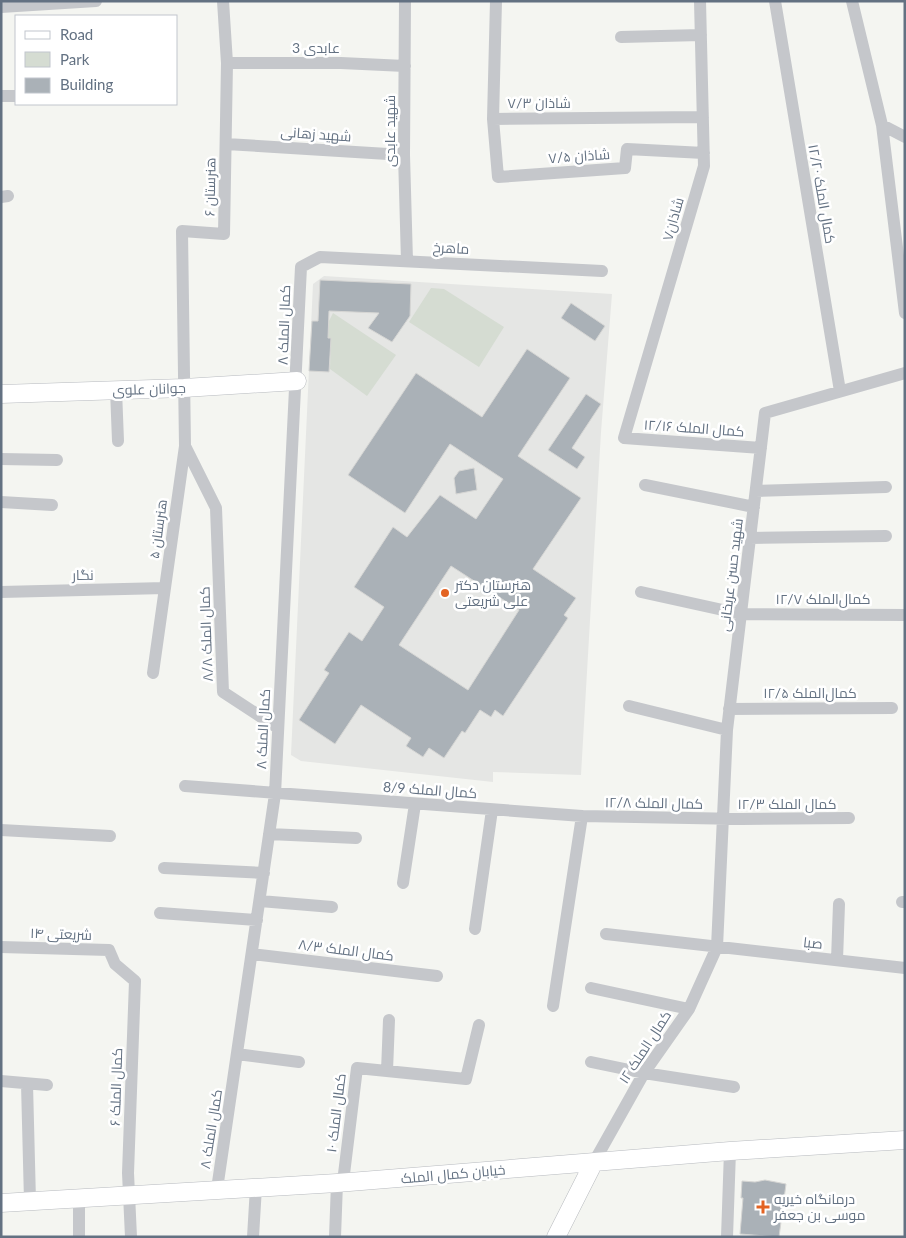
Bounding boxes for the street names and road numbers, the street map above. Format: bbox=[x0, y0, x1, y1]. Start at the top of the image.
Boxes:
street label: عابدی 3 bbox=[292, 39, 340, 56]
street label: شاذان ۷/۳ bbox=[507, 94, 571, 111]
street label: شهید عابدی bbox=[381, 95, 398, 167]
street label: شهید زهانی bbox=[280, 123, 352, 144]
street label: کمال الملک ۱۲/۲۰ bbox=[804, 143, 840, 245]
street label: شاذان ۷/۵ bbox=[548, 145, 610, 166]
street label: هنرستان ۶ bbox=[200, 157, 219, 217]
street label: شاذان۷ bbox=[658, 195, 687, 243]
street label: ماهرخ bbox=[432, 238, 470, 258]
street label: کمال الملک ۸ bbox=[274, 285, 294, 365]
street label: جوانان علوی bbox=[112, 379, 186, 398]
street label: کمال الملک ۱۲/۱۶ bbox=[643, 416, 745, 440]
street label: هنرستان ۵ bbox=[145, 498, 170, 560]
street label: شهید حسن عربخانی bbox=[715, 517, 746, 632]
street label: نگار bbox=[71, 566, 94, 583]
street label: کمال الملک ۸/۸ bbox=[195, 586, 217, 682]
street label: کمال‌الملک ۱۲/۷ bbox=[776, 590, 870, 608]
street label: کمال‌الملک ۱۲/۵ bbox=[763, 684, 857, 702]
street label: کمال الملک ۸ bbox=[252, 688, 274, 770]
street label: کمال الملک 8/9 bbox=[382, 778, 478, 802]
street label: کمال الملک ۱۲/۸ bbox=[605, 793, 703, 813]
street label: کمال الملک ۱۲/۳ bbox=[737, 795, 837, 813]
street label: شریعتی ۱۴ bbox=[30, 924, 92, 943]
street label: صبا bbox=[802, 933, 824, 952]
street label: کمال الملک ۸/۳ bbox=[297, 935, 395, 965]
street label: کمال الملک ۱۲ bbox=[615, 1007, 675, 1087]
street label: کمال الملک ۶ bbox=[106, 1048, 126, 1126]
street label: کمال الملک ۱۰ bbox=[322, 1072, 350, 1154]
street label: کمال الملک ۸ bbox=[196, 1088, 226, 1170]
street label: خیابان کمال الملک bbox=[400, 1160, 506, 1188]

